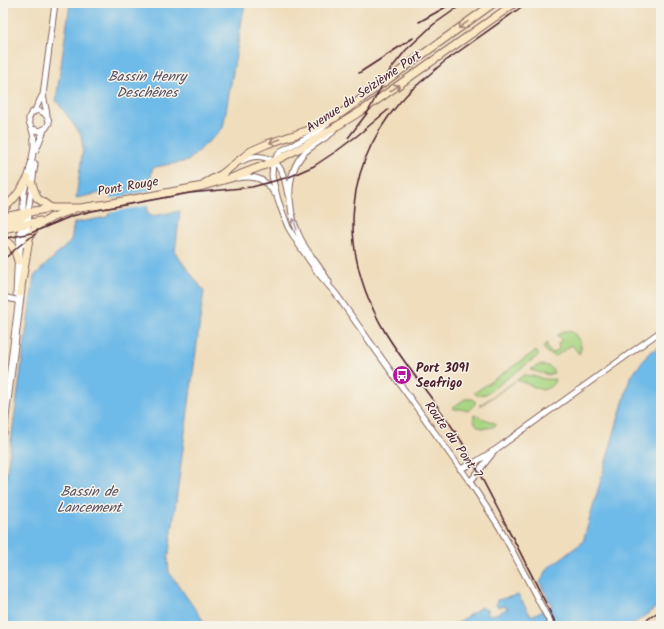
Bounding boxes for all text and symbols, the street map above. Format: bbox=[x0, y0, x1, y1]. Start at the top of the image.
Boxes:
one-way arrow bbox=[458, 21, 469, 29]
street label: Avenue du Seizième Port bbox=[302, 45, 427, 139]
water label: Bassin Henry Deschênes bbox=[108, 66, 189, 104]
one-way arrow bbox=[389, 84, 400, 92]
one-way arrow bbox=[269, 138, 282, 145]
street label: Pont Rouge bbox=[96, 171, 160, 203]
one-way arrow bbox=[291, 218, 298, 231]
place label: Port 3091 Seafrigo bbox=[416, 358, 469, 394]
bus stop icon: Port 3091 Seafrigo bbox=[391, 364, 413, 386]
street label: Route du Pont 7 bbox=[419, 397, 488, 484]
water label: Bassin de Lancement bbox=[57, 481, 124, 519]

